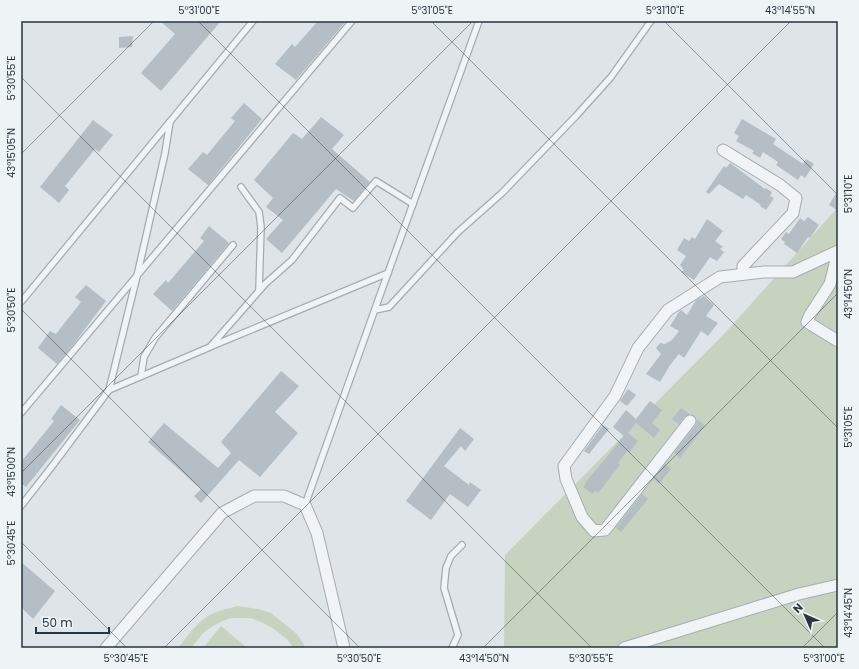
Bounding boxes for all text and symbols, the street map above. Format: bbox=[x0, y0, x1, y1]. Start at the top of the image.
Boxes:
text: 5°31'00"E bbox=[178, 3, 220, 18]
text: 5°31'05"E bbox=[411, 3, 453, 18]
text: 5°31'10"E bbox=[646, 3, 684, 18]
text: 43°14'55"N bbox=[765, 3, 815, 18]
text: 5°30'55"E bbox=[4, 56, 19, 100]
text: 43°15'05"N bbox=[4, 128, 19, 178]
text: 5°31'10"E bbox=[841, 175, 856, 213]
text: 43°14'50"N bbox=[841, 269, 856, 319]
text: 5°30'50"E bbox=[4, 288, 19, 332]
text: 5°31'05"E bbox=[841, 406, 856, 448]
text: 43°15'00"N bbox=[4, 447, 19, 497]
text: 5°30'45"E bbox=[4, 521, 19, 565]
text: 43°14'45"N bbox=[841, 588, 856, 638]
north arrow bbox=[785, 595, 825, 635]
text: N bbox=[789, 599, 807, 617]
scale bar bbox=[36, 609, 109, 635]
text: 50 m bbox=[42, 614, 73, 631]
text: 5°30'45"E bbox=[104, 651, 148, 666]
text: 5°30'50"E bbox=[337, 651, 381, 666]
text: 43°14'50"N bbox=[459, 651, 509, 666]
text: 5°30'55"E bbox=[569, 651, 613, 666]
text: 5°31'00"E bbox=[803, 651, 845, 666]

